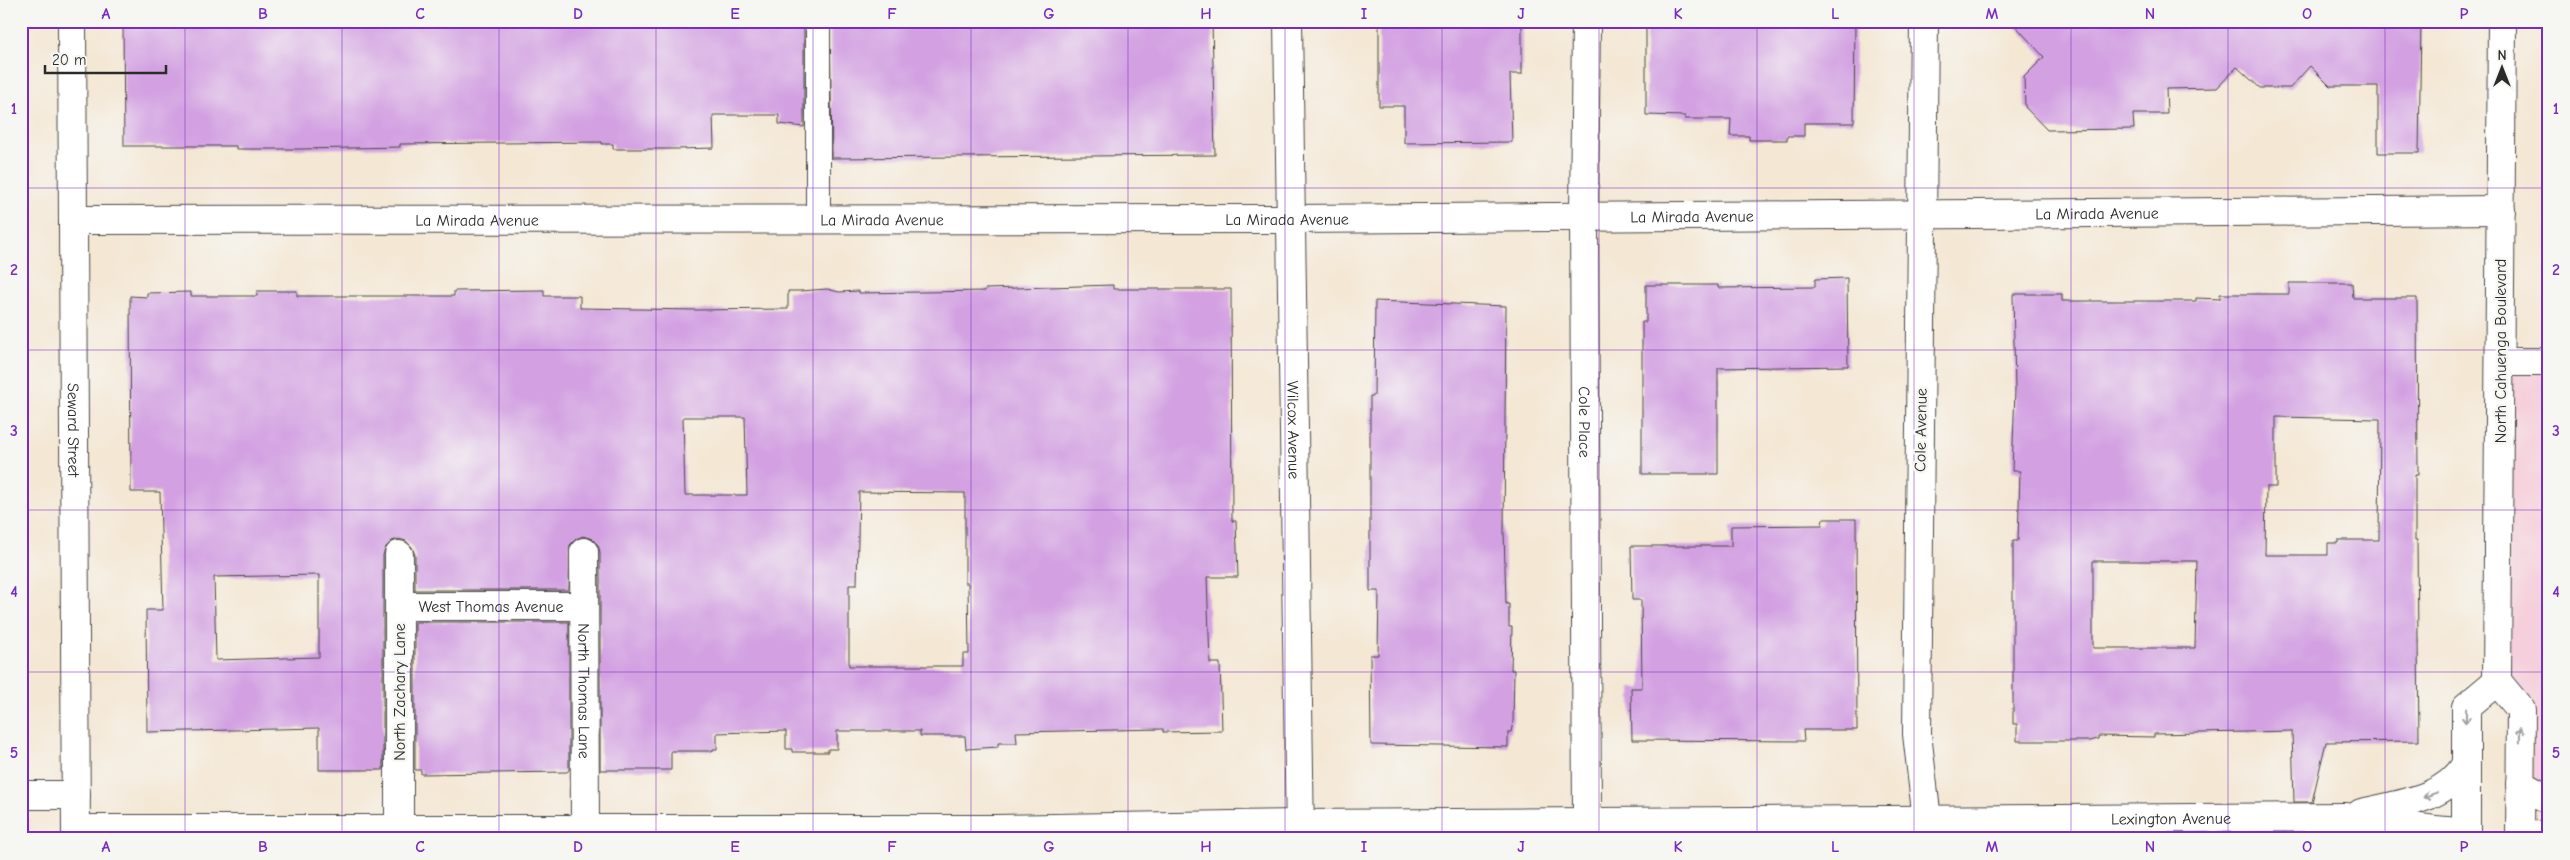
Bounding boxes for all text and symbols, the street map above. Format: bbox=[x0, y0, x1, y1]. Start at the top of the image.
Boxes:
text: A bbox=[102, 5, 111, 23]
text: B bbox=[258, 5, 268, 23]
text: C bbox=[415, 5, 425, 23]
text: D bbox=[573, 5, 583, 23]
text: E bbox=[730, 5, 740, 23]
text: F bbox=[887, 5, 897, 23]
text: G bbox=[1043, 5, 1055, 23]
text: H bbox=[1200, 5, 1212, 23]
text: I bbox=[1361, 5, 1367, 23]
text: J bbox=[1517, 5, 1525, 23]
text: K bbox=[1673, 5, 1683, 23]
text: L bbox=[1831, 5, 1839, 23]
text: M bbox=[1986, 5, 1999, 23]
text: N bbox=[2145, 5, 2155, 23]
text: O bbox=[2302, 5, 2312, 23]
text: P bbox=[2460, 5, 2469, 23]
scale bar bbox=[45, 42, 166, 74]
north arrow bbox=[2478, 42, 2528, 92]
text: N bbox=[2497, 47, 2507, 64]
text: 20 m bbox=[52, 51, 86, 69]
text: 1 bbox=[11, 100, 17, 118]
text: 1 bbox=[2553, 100, 2559, 118]
street label: La Mirada Avenue bbox=[2035, 205, 2159, 223]
street label: La Mirada Avenue bbox=[1630, 208, 1754, 226]
street label: La Mirada Avenue bbox=[820, 211, 944, 229]
street label: La Mirada Avenue bbox=[1225, 211, 1349, 229]
street label: La Mirada Avenue bbox=[415, 212, 539, 230]
street label: North Cahuenga Boulevard bbox=[2492, 259, 2510, 443]
text: 2 bbox=[10, 261, 18, 279]
text: 2 bbox=[2552, 261, 2560, 279]
street label: Wilcox Avenue bbox=[1283, 381, 1303, 479]
street label: Seward Street bbox=[64, 383, 82, 478]
street label: Cole Place bbox=[1575, 386, 1593, 458]
street label: Cole Avenue bbox=[1911, 388, 1931, 472]
text: 3 bbox=[10, 422, 18, 440]
text: 3 bbox=[2552, 422, 2560, 440]
text: 4 bbox=[10, 583, 18, 601]
text: 4 bbox=[2552, 583, 2560, 601]
street label: West Thomas Avenue bbox=[418, 598, 564, 616]
street label: North Zachary Lane bbox=[391, 623, 409, 761]
street label: North Thomas Lane bbox=[574, 623, 593, 759]
one-way arrow bbox=[2461, 707, 2471, 723]
one-way arrow bbox=[2515, 727, 2525, 744]
text: 5 bbox=[10, 744, 18, 762]
text: 5 bbox=[2552, 744, 2560, 762]
one-way arrow bbox=[2422, 791, 2438, 800]
street label: Lexington Avenue bbox=[2111, 810, 2231, 829]
text: A bbox=[102, 838, 111, 856]
text: B bbox=[258, 838, 268, 856]
text: C bbox=[415, 838, 425, 856]
text: D bbox=[573, 838, 583, 856]
text: E bbox=[730, 838, 740, 856]
text: F bbox=[887, 838, 897, 856]
text: G bbox=[1043, 838, 1055, 856]
text: H bbox=[1200, 838, 1212, 856]
text: I bbox=[1361, 838, 1367, 856]
text: J bbox=[1517, 838, 1525, 856]
text: K bbox=[1673, 838, 1683, 856]
text: L bbox=[1831, 838, 1839, 856]
text: M bbox=[1986, 838, 1999, 856]
text: N bbox=[2145, 838, 2155, 856]
text: O bbox=[2302, 838, 2312, 856]
text: P bbox=[2460, 838, 2469, 856]

